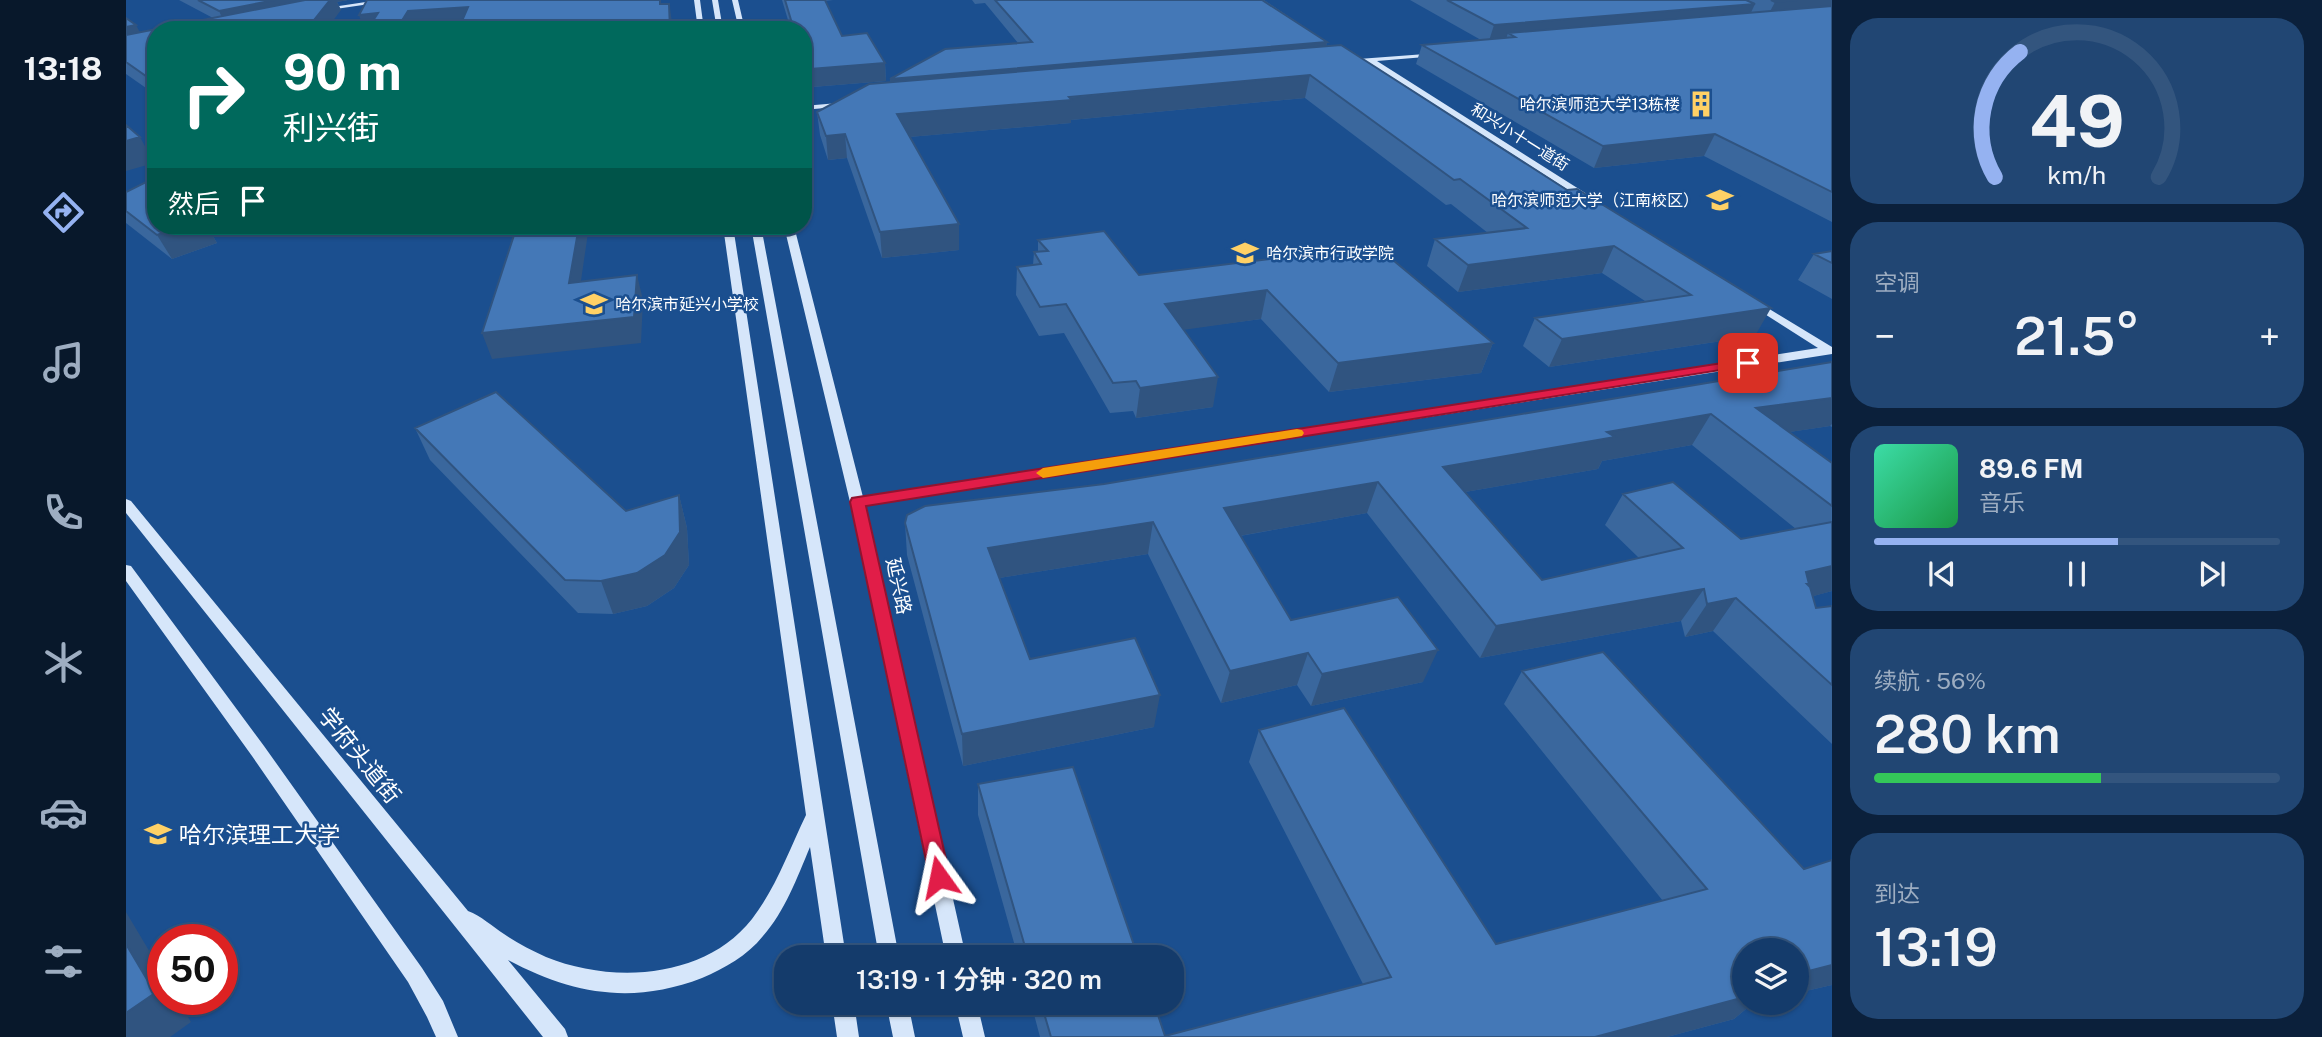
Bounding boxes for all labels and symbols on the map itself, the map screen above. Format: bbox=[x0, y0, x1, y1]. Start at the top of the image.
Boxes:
building icon: 哈尔滨师范大学13栋楼 bbox=[1686, 89, 1716, 119]
place label: 哈尔滨师范大学13栋楼 bbox=[1519, 95, 1680, 114]
street label: 和兴小十一道街 bbox=[1467, 99, 1573, 175]
school or university icon: 哈尔滨师范大学（江南校区） bbox=[1705, 185, 1735, 215]
place label: 哈尔滨师范大学（江南校区） bbox=[1491, 191, 1699, 210]
school or university icon: 哈尔滨市行政学院 bbox=[1230, 238, 1260, 268]
place label: 哈尔滨市行政学院 bbox=[1266, 244, 1394, 263]
school or university icon: 哈尔滨市延兴小学校 bbox=[579, 289, 609, 319]
place label: 哈尔滨市延兴小学校 bbox=[615, 295, 759, 314]
pin bbox=[1718, 333, 1778, 393]
street label: 延兴路 bbox=[882, 556, 916, 616]
street label: 学府头道街 bbox=[313, 702, 407, 808]
school or university icon: 哈尔滨理工大学 bbox=[143, 819, 173, 849]
place label: 哈尔滨理工大学 bbox=[179, 821, 340, 848]
position arrow bbox=[902, 840, 976, 914]
speed limit sign: 50 bbox=[147, 924, 238, 1015]

